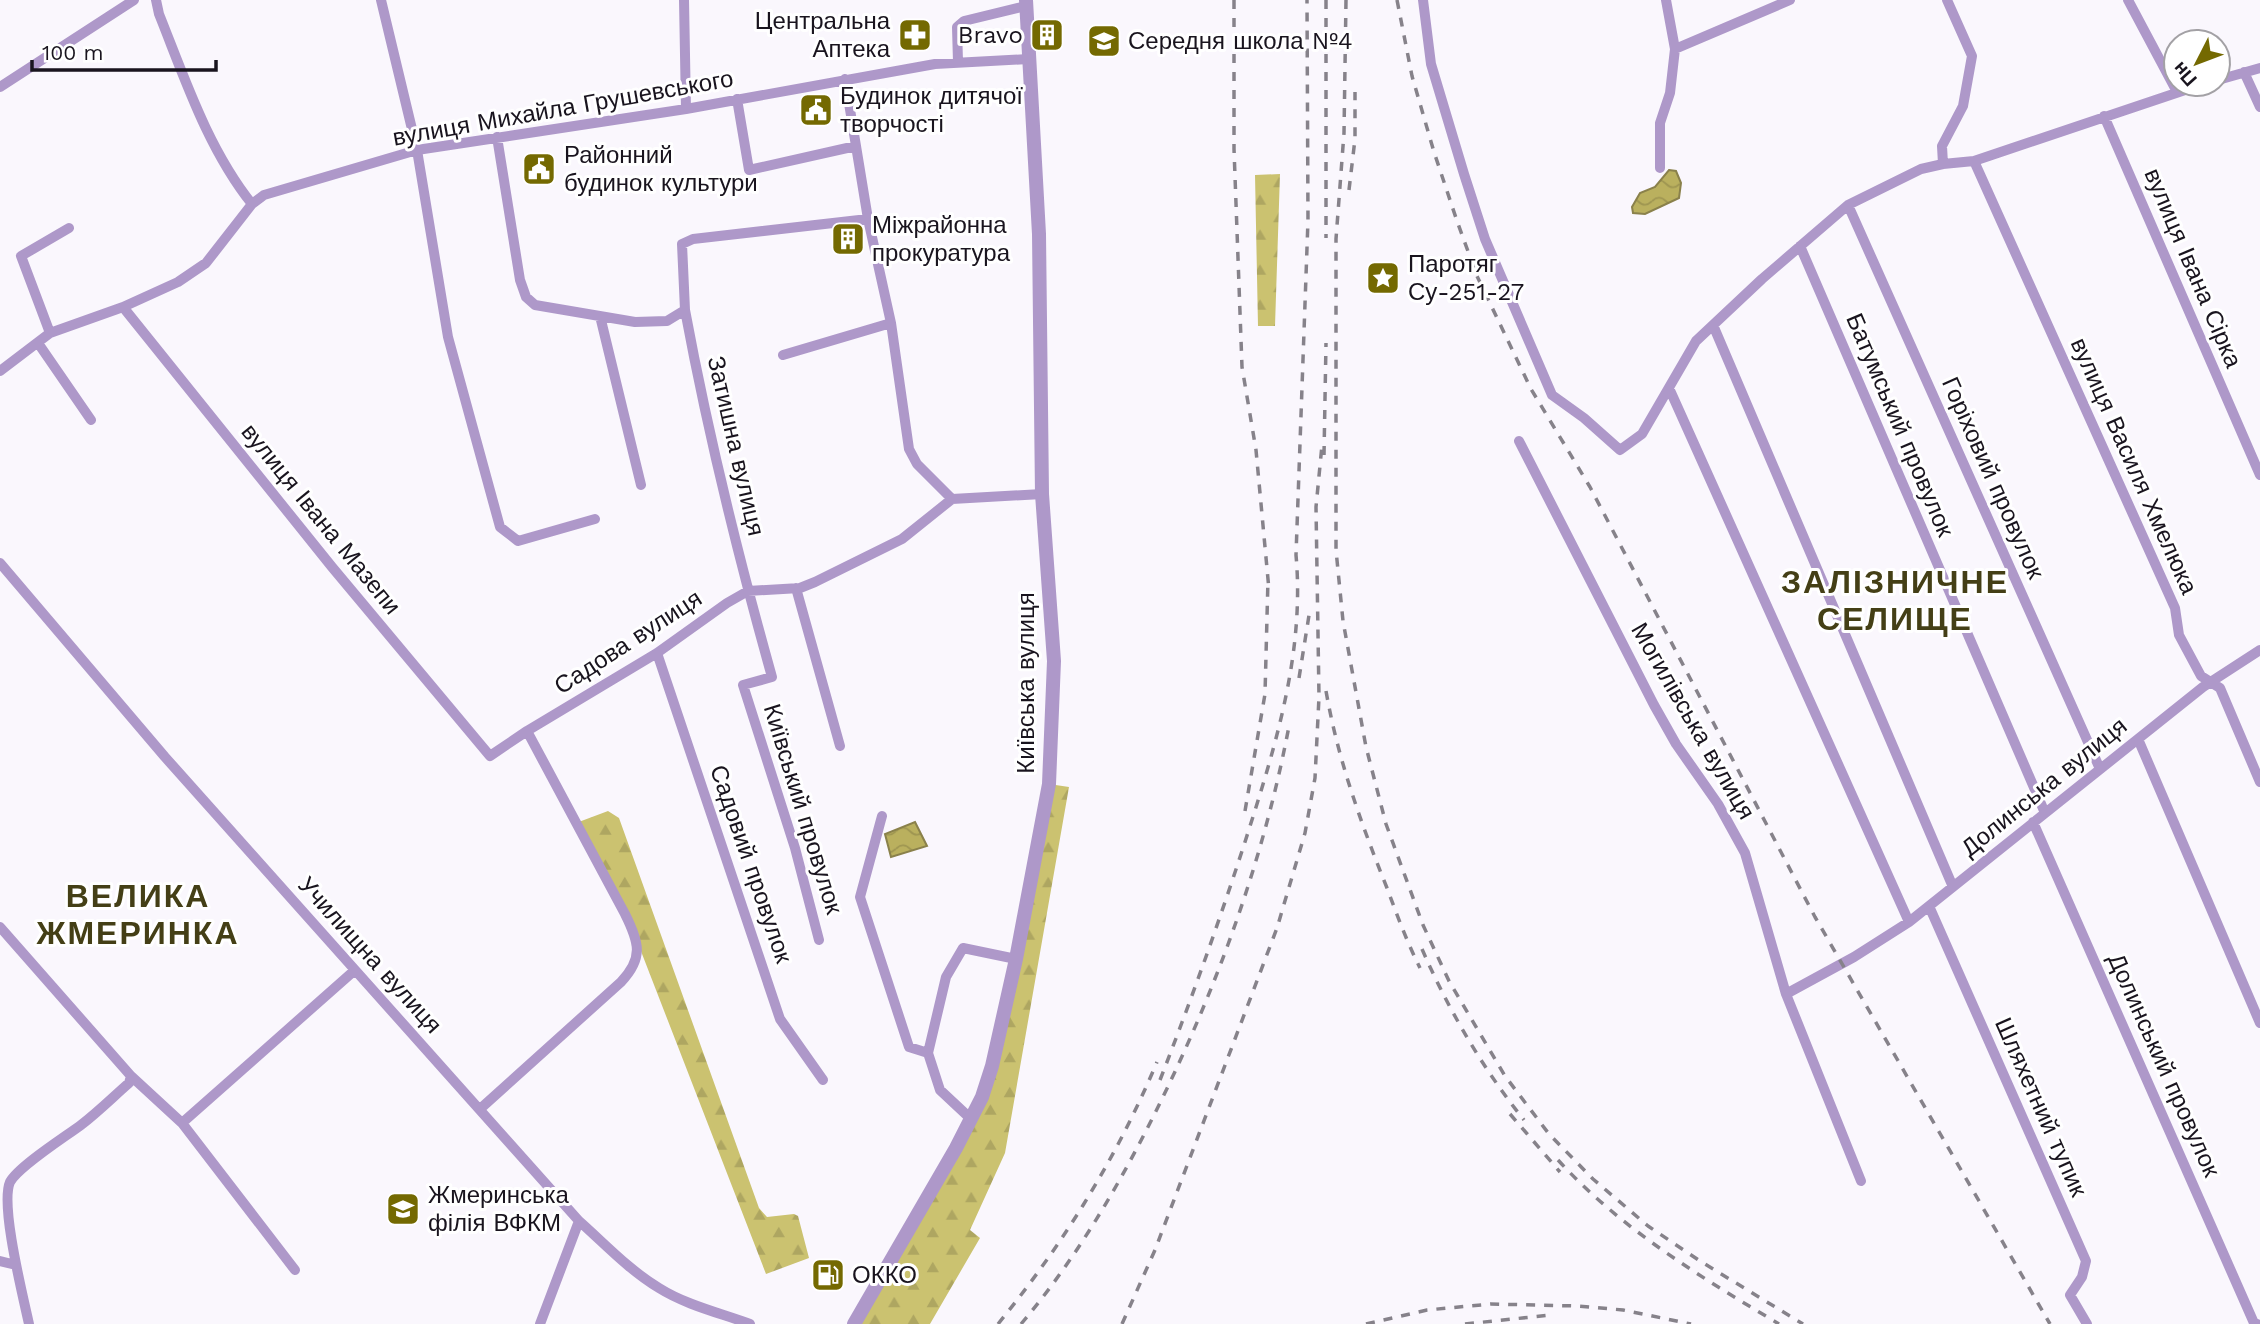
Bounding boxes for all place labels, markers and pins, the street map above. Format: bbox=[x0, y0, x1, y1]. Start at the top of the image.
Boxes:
place label: Центральна Аптека bbox=[755, 7, 891, 63]
pharmacy icon: Центральна Аптека bbox=[896, 16, 934, 54]
building icon: Bravo bbox=[1028, 16, 1066, 54]
place label: Bravo bbox=[958, 21, 1023, 49]
school or university icon: Середня школа №4 bbox=[1085, 22, 1123, 60]
place label: Середня школа №4 bbox=[1128, 27, 1353, 55]
place label: Будинок дитячої творчості bbox=[840, 82, 1023, 138]
public building icon: Будинок дитячої творчості bbox=[797, 91, 835, 129]
place label: Районний будинок культури bbox=[564, 141, 758, 197]
public building icon: Районний будинок культури bbox=[520, 150, 558, 188]
place label: Міжрайонна прокуратура bbox=[872, 211, 1011, 267]
building icon: Міжрайонна прокуратура bbox=[829, 220, 867, 258]
place label: Паротяг Су-251-27 bbox=[1408, 250, 1524, 306]
place icon: Паротяг Су-251-27 bbox=[1364, 259, 1402, 297]
place label: Жмеринська філія ВФКМ bbox=[428, 1181, 570, 1237]
school or university icon: Жмеринська філія ВФКМ bbox=[384, 1190, 422, 1228]
fuel station icon: ОККО bbox=[809, 1256, 847, 1294]
place label: ОККО bbox=[852, 1261, 917, 1289]

